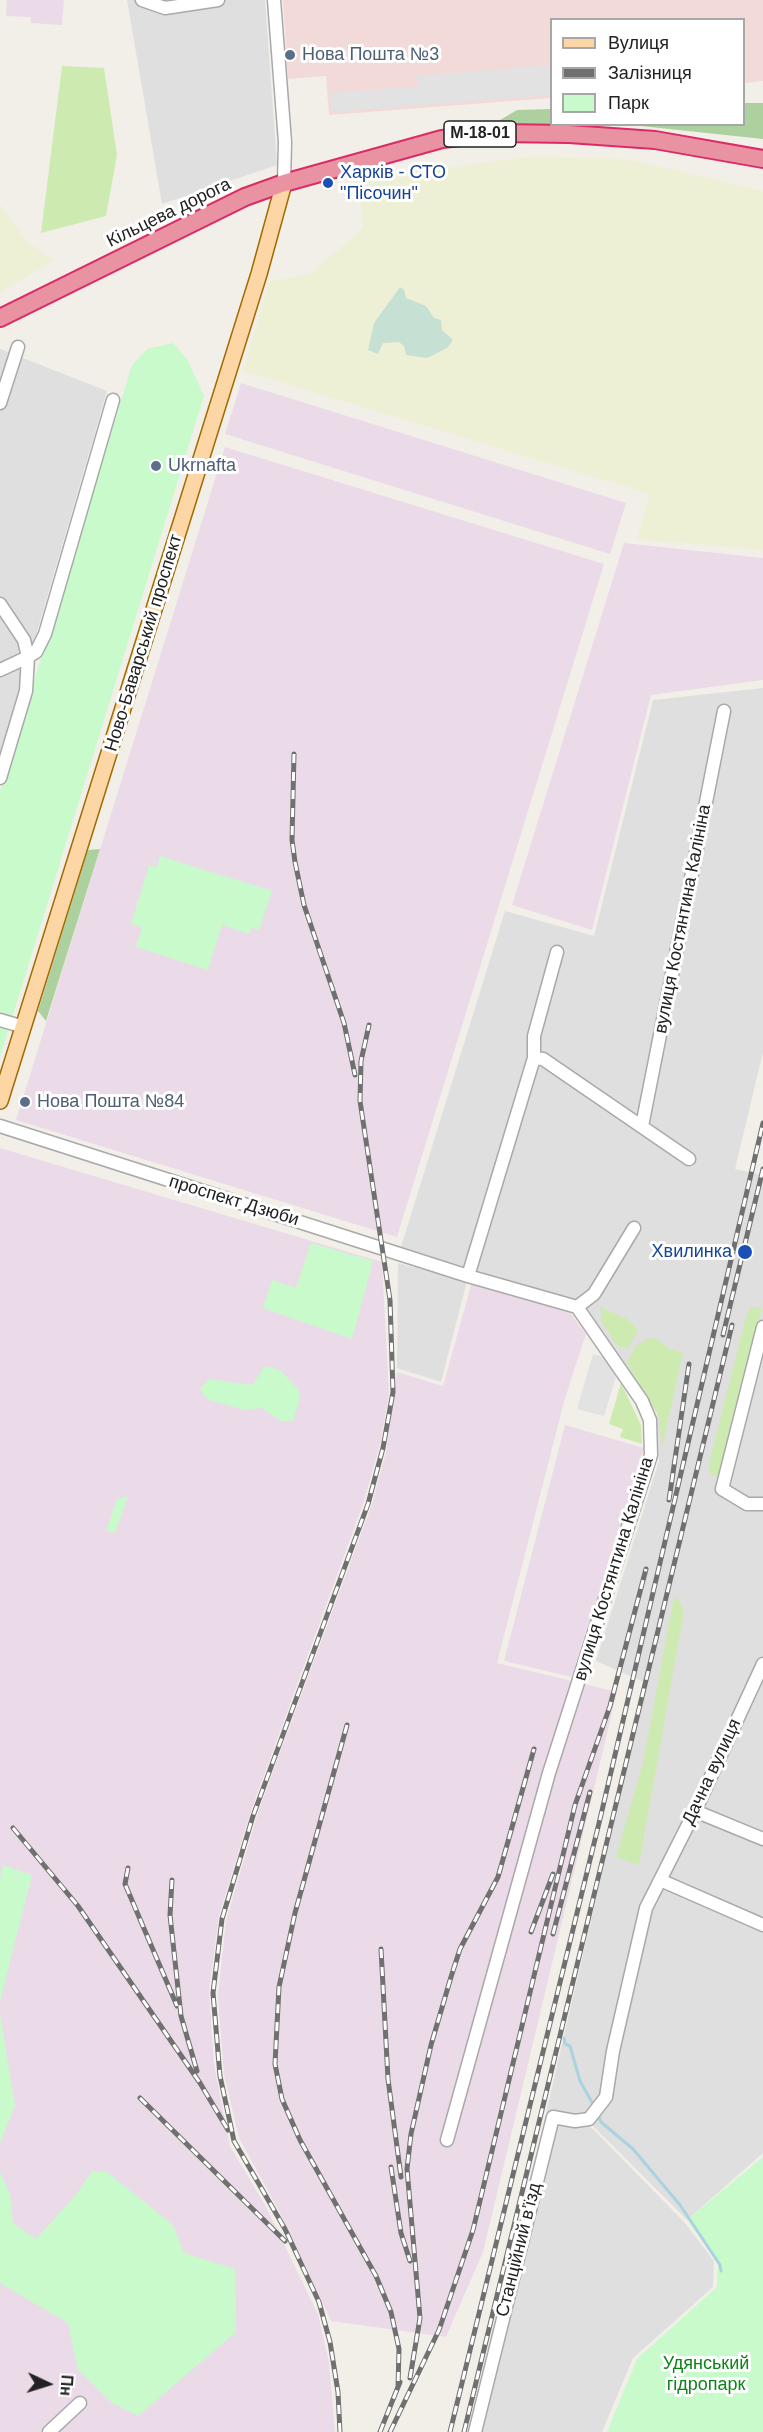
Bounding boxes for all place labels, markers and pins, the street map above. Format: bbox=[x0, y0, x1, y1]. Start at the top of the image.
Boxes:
place label: Нова Пошта №3 bbox=[302, 44, 439, 66]
marker: Нова Пошта №3 bbox=[283, 48, 297, 62]
place label: Харків - СТО "Пісочин" bbox=[340, 162, 446, 204]
marker: Харків - СТО "Пісочин" bbox=[321, 176, 335, 190]
place label: Ukrnafta bbox=[168, 455, 236, 477]
marker: Ukrnafta bbox=[149, 459, 163, 473]
place label: Нова Пошта №84 bbox=[37, 1091, 184, 1113]
marker: Нова Пошта №84 bbox=[18, 1095, 32, 1109]
place label: Хвилинка bbox=[652, 1241, 732, 1263]
marker: Хвилинка bbox=[736, 1243, 754, 1261]

